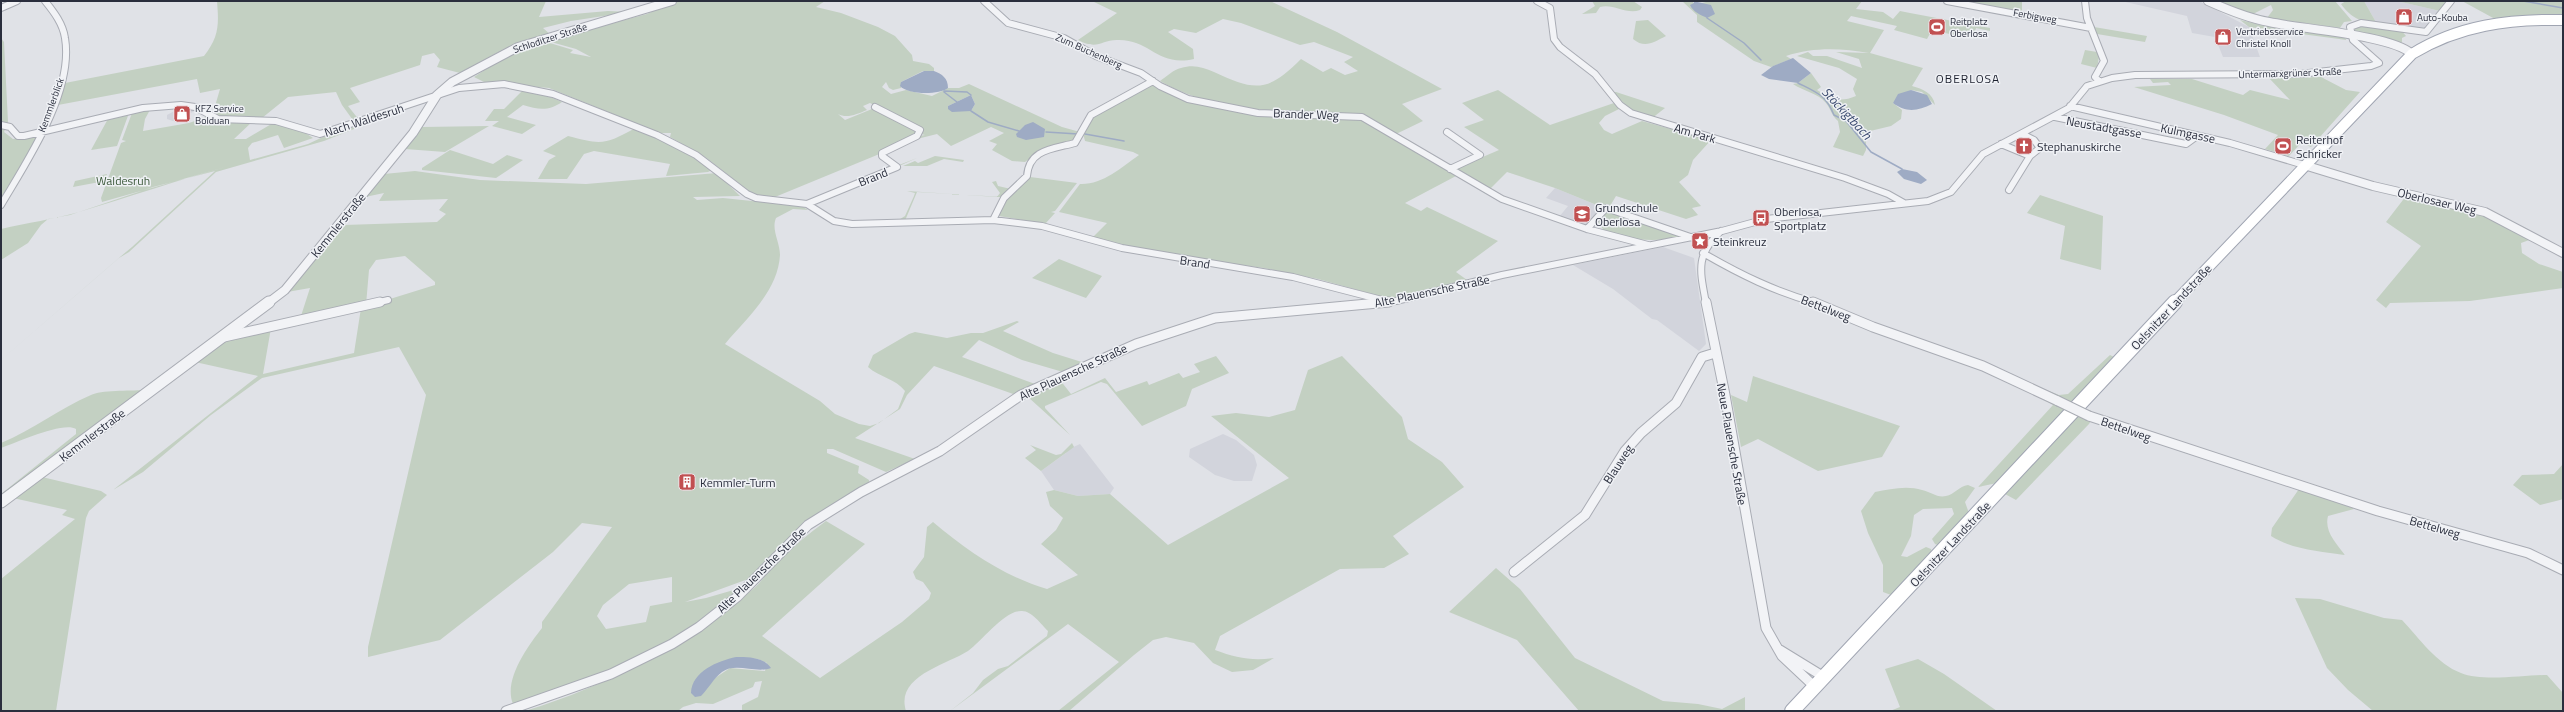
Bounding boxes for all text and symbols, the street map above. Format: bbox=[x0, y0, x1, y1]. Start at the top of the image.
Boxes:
street label: Ferbigweg bbox=[2012, 5, 2058, 27]
shop icon: Auto-Kouba bbox=[2394, 7, 2414, 27]
place label: Auto-Kouba bbox=[2417, 10, 2468, 25]
place label: Reitplatz Oberlosa bbox=[1950, 14, 1988, 41]
sports icon: Reitplatz Oberlosa bbox=[1927, 17, 1947, 37]
street label: Schloditzer Straße bbox=[511, 19, 589, 57]
place label: Vertriebsservice Christel Knoll bbox=[2236, 24, 2304, 51]
shop icon: Vertriebsservice Christel Knoll bbox=[2213, 27, 2233, 47]
street label: Zum Buchenberg bbox=[1053, 30, 1125, 72]
street label: Untermarxgrüner Straße bbox=[2238, 64, 2342, 82]
district label: OBERLOSA bbox=[1936, 69, 2000, 88]
street label: Kemmlerblick bbox=[34, 75, 68, 134]
water label: Stöckigtbach bbox=[1817, 82, 1877, 144]
street label: Nach Waldesruh bbox=[322, 98, 406, 142]
place label: KFZ Service Bolduan bbox=[195, 101, 244, 128]
street label: Brander Weg bbox=[1273, 103, 1339, 125]
shop icon: KFZ Service Bolduan bbox=[172, 104, 192, 124]
street label: Neustadtgasse bbox=[2065, 111, 2143, 143]
street label: Am Park bbox=[1672, 118, 1718, 148]
street label: Kulmgasse bbox=[2159, 118, 2217, 148]
place label: Reiterhof Schricker bbox=[2296, 130, 2343, 163]
church icon: Stephanuskirche bbox=[2014, 136, 2034, 156]
sports icon: Reiterhof Schricker bbox=[2273, 136, 2293, 156]
place label: Stephanuskirche bbox=[2037, 137, 2121, 156]
street label: Brand bbox=[855, 163, 891, 191]
park label: Waldesruh bbox=[96, 171, 150, 190]
street label: Oberlosaer Weg bbox=[2396, 183, 2478, 219]
street label: Kemmlerstraße bbox=[306, 188, 370, 262]
place label: Grundschule Oberlosa bbox=[1595, 198, 1658, 231]
place label: Oberlosa, Sportplatz bbox=[1774, 202, 1826, 235]
school or university icon: Grundschule Oberlosa bbox=[1572, 204, 1592, 224]
bus stop icon: Oberlosa, Sportplatz bbox=[1751, 208, 1771, 228]
place icon: Steinkreuz bbox=[1690, 231, 1710, 251]
place label: Steinkreuz bbox=[1713, 232, 1766, 251]
street label: Brand bbox=[1179, 250, 1211, 274]
street label: Oelsnitzer Landstraße bbox=[2126, 260, 2216, 354]
street label: Alte Plauensche Straße bbox=[1373, 270, 1491, 312]
street label: Bettelweg bbox=[1798, 290, 1854, 326]
street label: Alte Plauensche Straße bbox=[1016, 339, 1130, 405]
street label: Neue Plauensche Straße bbox=[1712, 381, 1752, 507]
street label: Kemmlerstraße bbox=[55, 404, 129, 466]
street label: Bettelweg bbox=[2098, 412, 2154, 446]
street label: Blauweg bbox=[1598, 440, 1638, 488]
building icon: Kemmler-Turm bbox=[677, 472, 697, 492]
place label: Kemmler-Turm bbox=[700, 473, 776, 492]
street label: Oelsnitzer Landstraße bbox=[1905, 497, 1995, 591]
street label: Bettelweg bbox=[2407, 511, 2463, 543]
street label: Alte Plauensche Straße bbox=[712, 522, 810, 618]

